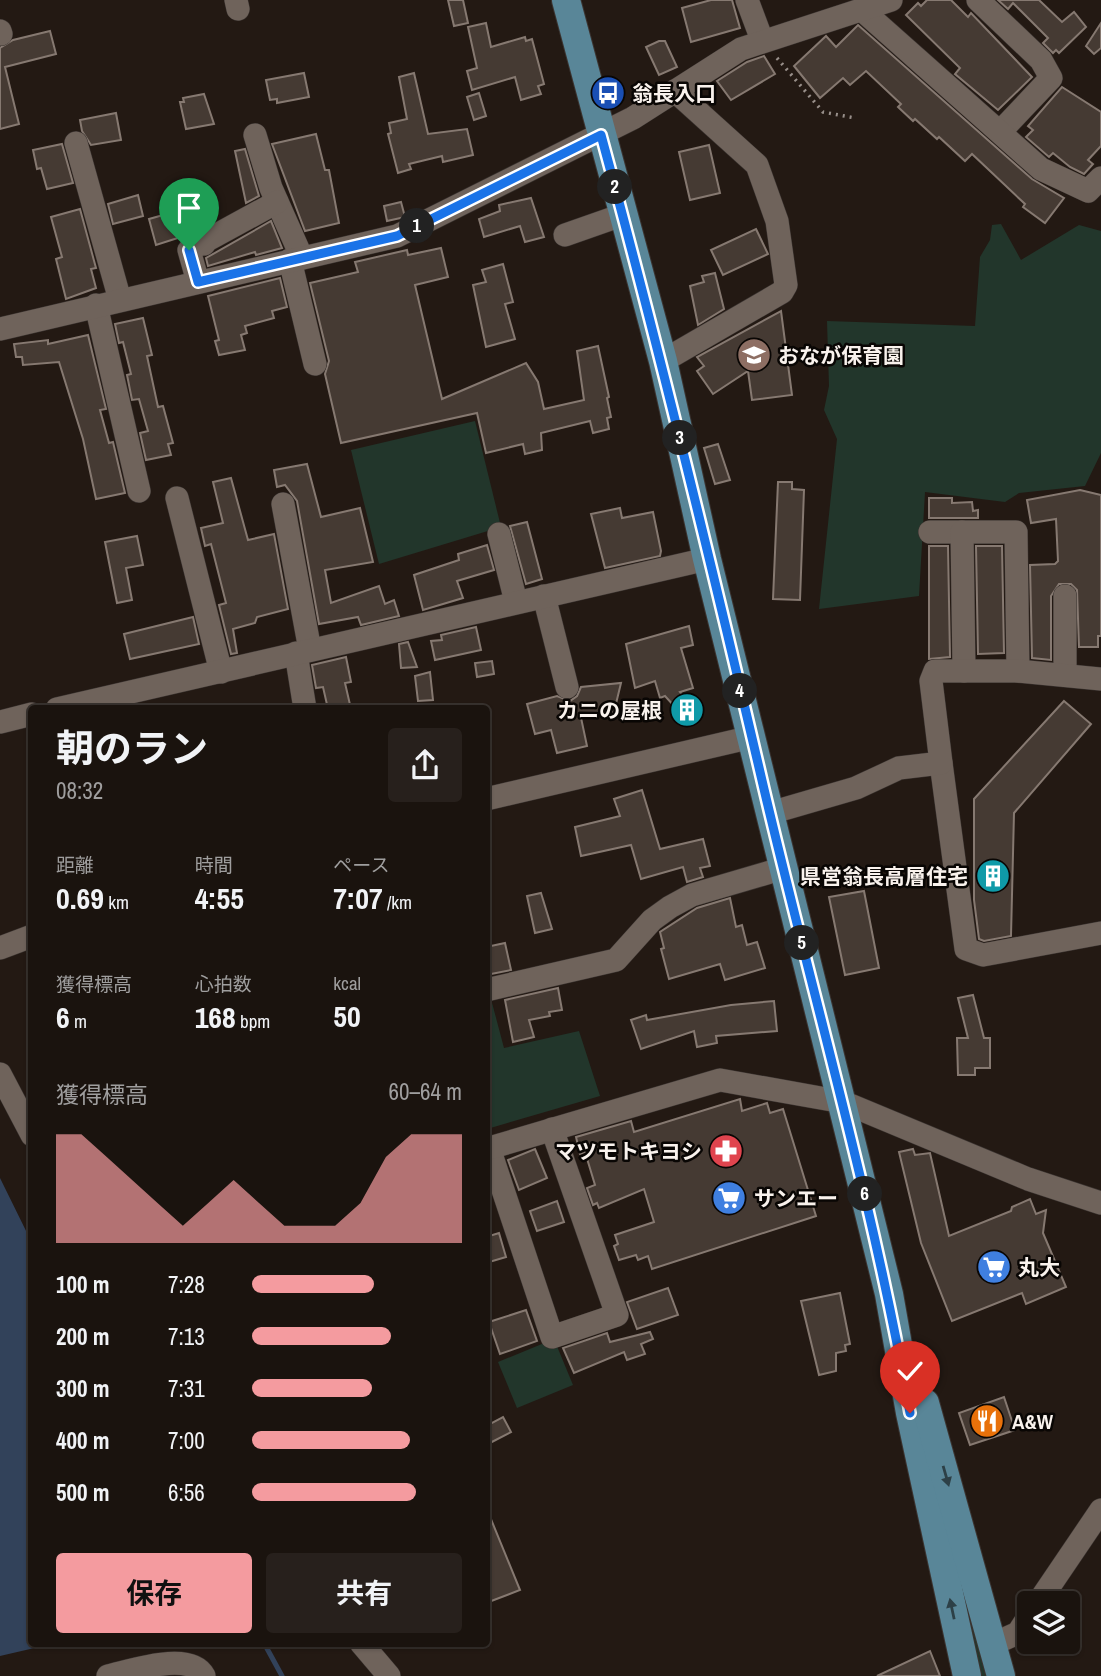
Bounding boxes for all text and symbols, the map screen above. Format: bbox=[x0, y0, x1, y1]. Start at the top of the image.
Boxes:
bus stop icon: 翁長入口 bbox=[589, 74, 627, 112]
place label: 翁長入口 bbox=[632, 79, 716, 108]
pin: 2 bbox=[598, 170, 632, 204]
text: 2 bbox=[610, 173, 619, 199]
pin bbox=[159, 178, 219, 250]
icon: arrive bbox=[170, 189, 208, 227]
pin: 1 bbox=[400, 208, 434, 244]
text: 1 bbox=[412, 212, 421, 238]
school or university icon: おなが保育園 bbox=[735, 336, 773, 374]
place label: おなが保育園 bbox=[778, 341, 904, 370]
pin: 3 bbox=[662, 420, 698, 456]
text: 3 bbox=[675, 424, 684, 450]
pin: 4 bbox=[722, 674, 758, 708]
text: 4 bbox=[735, 677, 744, 703]
building icon: カニの屋根 bbox=[668, 691, 706, 729]
place label: カニの屋根 bbox=[557, 696, 662, 725]
text: 朝のラン bbox=[56, 723, 208, 774]
button: share bbox=[388, 728, 462, 802]
text: 08:32 bbox=[56, 775, 103, 806]
text: 距離 bbox=[56, 852, 94, 878]
text: 時間 bbox=[195, 852, 233, 878]
text: ペース bbox=[333, 852, 389, 878]
building icon: 県営翁長高層住宅 bbox=[974, 857, 1012, 895]
place label: 県営翁長高層住宅 bbox=[800, 862, 968, 891]
text: 0.69 bbox=[56, 878, 104, 918]
text: 4:55 bbox=[195, 878, 244, 918]
text: 7:07 bbox=[333, 878, 383, 918]
text: km bbox=[104, 889, 129, 915]
text: /km bbox=[383, 889, 412, 915]
pin: 5 bbox=[784, 926, 820, 960]
text: 5 bbox=[797, 929, 806, 955]
text: kcal bbox=[333, 970, 361, 996]
text: 獲得標高 bbox=[56, 971, 132, 997]
text: 心拍数 bbox=[195, 971, 252, 997]
text: 50 bbox=[333, 996, 361, 1036]
text: 6 bbox=[56, 997, 70, 1037]
text: 168 bbox=[195, 997, 236, 1037]
text: m bbox=[70, 1008, 87, 1034]
text: bpm bbox=[236, 1008, 270, 1034]
text: 60–64 m bbox=[389, 1076, 462, 1107]
text: 獲得標高 bbox=[56, 1079, 148, 1110]
pharmacy icon: マツモトキヨシ bbox=[707, 1132, 745, 1170]
place label: マツモトキヨシ bbox=[555, 1137, 702, 1166]
pin: 6 bbox=[848, 1176, 882, 1212]
supermarket icon: サンエー bbox=[710, 1179, 748, 1217]
text: 6 bbox=[860, 1180, 869, 1206]
place label: サンエー bbox=[754, 1184, 838, 1213]
supermarket icon: 丸大 bbox=[975, 1248, 1013, 1286]
place label: 丸大 bbox=[1018, 1253, 1060, 1282]
text: 100 m bbox=[56, 1269, 109, 1300]
text: 7:28 bbox=[168, 1269, 205, 1300]
text: 200 m bbox=[56, 1321, 109, 1352]
text: 7:13 bbox=[168, 1321, 205, 1352]
pin bbox=[880, 1341, 940, 1413]
icon: check bbox=[891, 1352, 929, 1390]
text: 300 m bbox=[56, 1373, 109, 1404]
text: 7:31 bbox=[168, 1373, 205, 1404]
restaurant icon: A&W bbox=[968, 1402, 1006, 1440]
place label: A&W bbox=[1012, 1407, 1054, 1436]
text: 400 m bbox=[56, 1425, 109, 1456]
text: 7:00 bbox=[168, 1425, 205, 1456]
one-way arrow bbox=[941, 1466, 951, 1487]
text: 500 m bbox=[56, 1477, 109, 1508]
text: 6:56 bbox=[168, 1477, 205, 1508]
button: 保存 bbox=[56, 1553, 252, 1633]
button: 共有 bbox=[266, 1553, 462, 1633]
map controls bbox=[1017, 1591, 1080, 1654]
button: layers bbox=[1017, 1591, 1080, 1654]
one-way arrow bbox=[946, 1598, 957, 1620]

